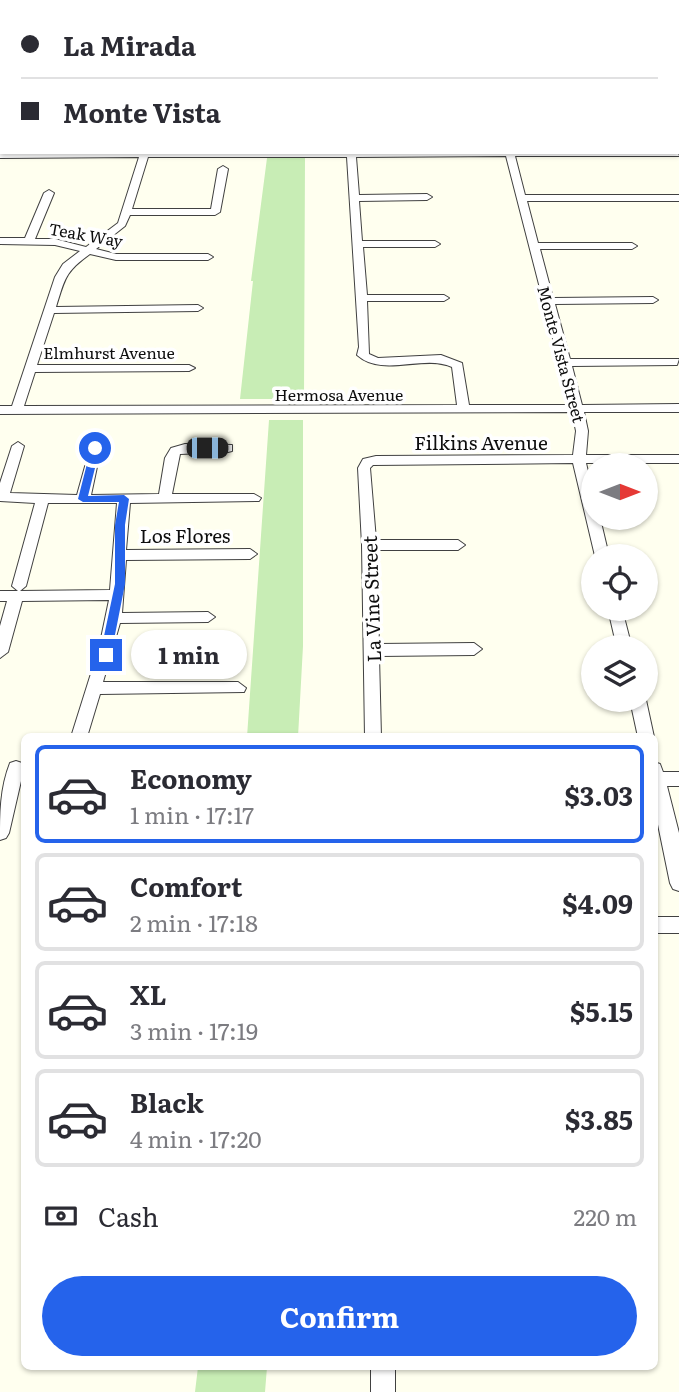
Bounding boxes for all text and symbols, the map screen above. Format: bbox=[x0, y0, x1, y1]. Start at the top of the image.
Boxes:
text: La Mirada bbox=[63, 25, 196, 64]
text: Monte Vista bbox=[63, 92, 221, 131]
street label: Teak Way bbox=[47, 216, 126, 252]
street label: Monte Vista Street bbox=[532, 283, 592, 426]
street label: Elmhurst Avenue bbox=[43, 340, 175, 364]
street label: Hermosa Avenue bbox=[275, 382, 403, 406]
street label: Filkins Avenue bbox=[414, 428, 548, 456]
route start bbox=[79, 432, 111, 464]
car bbox=[187, 438, 229, 459]
north arrow bbox=[581, 453, 658, 530]
map controls bbox=[581, 453, 658, 712]
street label: Los Flores bbox=[140, 521, 231, 549]
street label: La Vine Street bbox=[355, 535, 387, 663]
button: locate bbox=[581, 544, 658, 621]
callout: 1 min bbox=[130, 630, 246, 680]
button: layers bbox=[581, 635, 658, 712]
text: 1 min bbox=[158, 637, 220, 671]
route end bbox=[90, 639, 122, 671]
text: Economy bbox=[130, 758, 252, 797]
icon: car bbox=[46, 763, 109, 826]
text: $3.03 bbox=[564, 775, 633, 814]
text: 1 min · 17:17 bbox=[130, 797, 254, 831]
text: Comfort bbox=[130, 866, 242, 905]
icon: car bbox=[46, 871, 109, 934]
text: $4.09 bbox=[562, 883, 633, 922]
text: 2 min · 17:18 bbox=[130, 905, 258, 939]
text: XL bbox=[130, 974, 167, 1013]
icon: car bbox=[46, 979, 109, 1042]
text: $5.15 bbox=[570, 991, 633, 1030]
text: 3 min · 17:19 bbox=[130, 1013, 258, 1047]
text: Black bbox=[130, 1082, 204, 1121]
icon: car bbox=[46, 1087, 109, 1150]
text: $3.85 bbox=[565, 1099, 633, 1138]
text: 4 min · 17:20 bbox=[130, 1121, 262, 1155]
text: Cash bbox=[98, 1196, 159, 1235]
icon: cash bbox=[42, 1197, 80, 1235]
text: 220 m bbox=[573, 1199, 637, 1233]
button: Confirm bbox=[42, 1276, 637, 1356]

